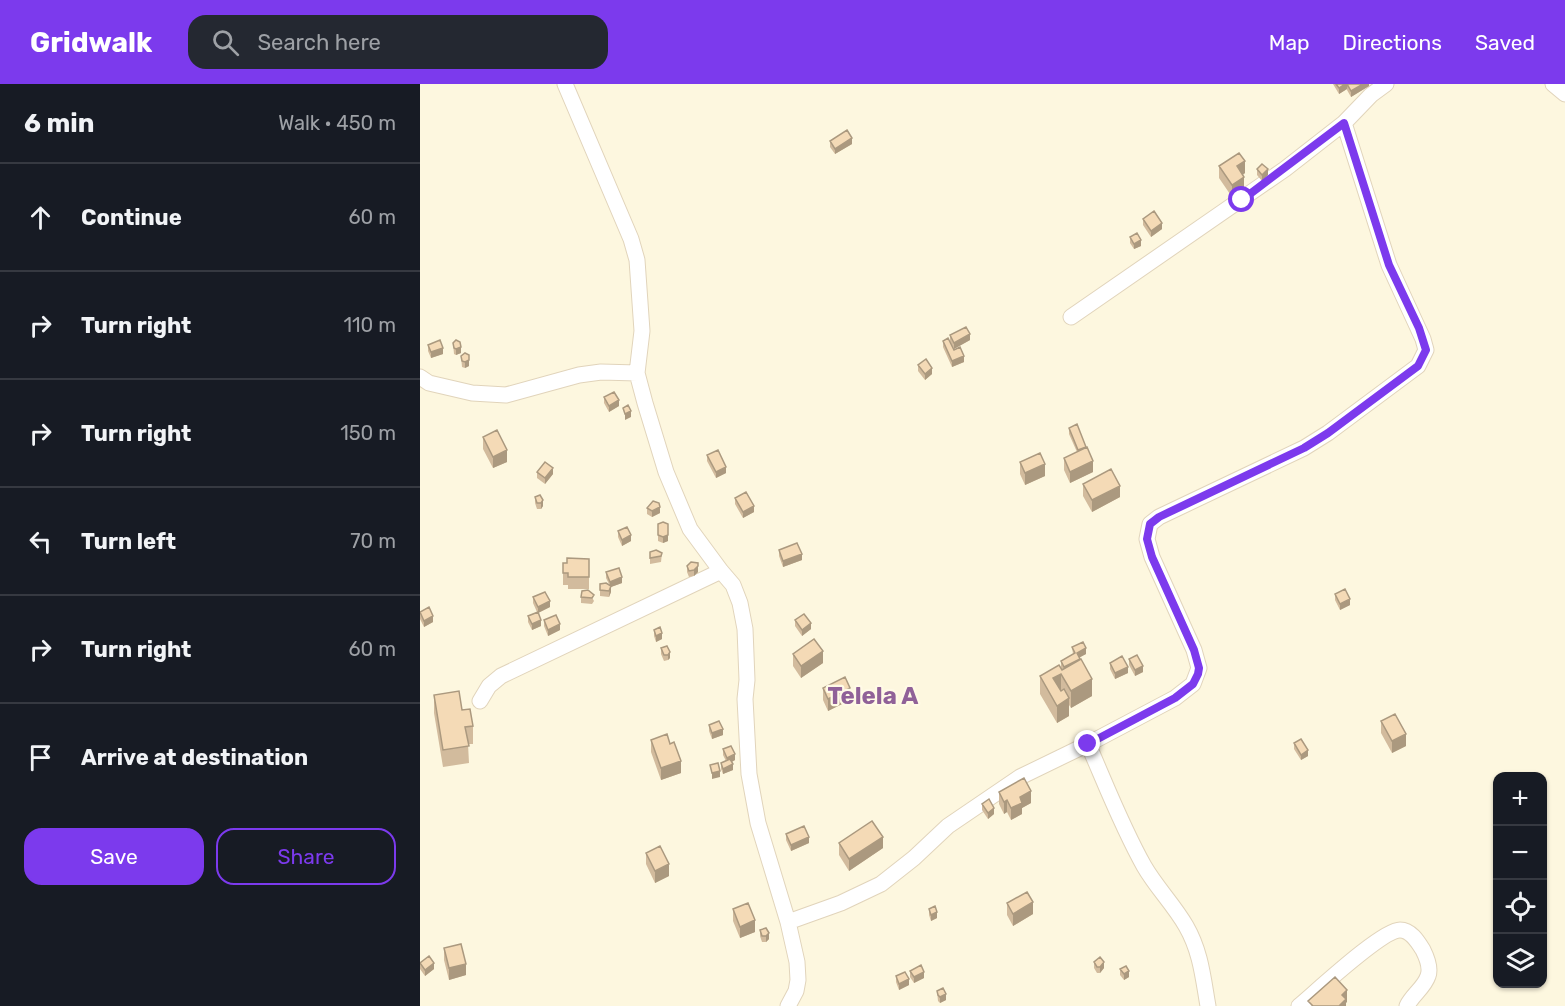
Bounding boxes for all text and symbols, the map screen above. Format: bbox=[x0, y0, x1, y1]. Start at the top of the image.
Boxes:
search box bbox=[188, 15, 608, 69]
text: Gridwalk bbox=[30, 26, 152, 59]
icon: search bbox=[209, 26, 242, 59]
text: Search here bbox=[257, 29, 381, 56]
text: Map bbox=[1269, 30, 1310, 55]
text: Directions bbox=[1343, 30, 1442, 55]
text: Saved bbox=[1475, 30, 1535, 55]
text: 6 min bbox=[24, 108, 94, 139]
text: Walk · 450 m bbox=[278, 111, 396, 135]
route start bbox=[1228, 186, 1254, 212]
icon: ahead bbox=[24, 201, 57, 234]
text: Continue bbox=[81, 204, 182, 231]
text: 60 m bbox=[349, 205, 396, 229]
icon: right bbox=[24, 309, 57, 342]
text: Turn right bbox=[81, 312, 191, 339]
text: 110 m bbox=[344, 313, 396, 337]
icon: right bbox=[24, 417, 57, 450]
text: Turn right bbox=[81, 420, 191, 447]
text: 150 m bbox=[340, 421, 396, 445]
icon: left bbox=[24, 525, 57, 558]
text: Turn left bbox=[81, 528, 176, 555]
text: 70 m bbox=[350, 529, 396, 553]
icon: right bbox=[24, 633, 57, 666]
text: Turn right bbox=[81, 636, 191, 663]
text: 60 m bbox=[349, 637, 396, 661]
district label: Telela A bbox=[827, 682, 919, 710]
route end bbox=[1074, 730, 1100, 756]
icon: arrive bbox=[24, 741, 57, 774]
text: Arrive at destination bbox=[81, 744, 308, 771]
map controls bbox=[1493, 772, 1547, 988]
button: + bbox=[1493, 772, 1547, 826]
button: − bbox=[1493, 826, 1547, 880]
button: Save bbox=[24, 828, 204, 885]
button: Share bbox=[216, 828, 396, 885]
button: locate bbox=[1493, 880, 1547, 934]
button: layers bbox=[1493, 934, 1547, 988]

